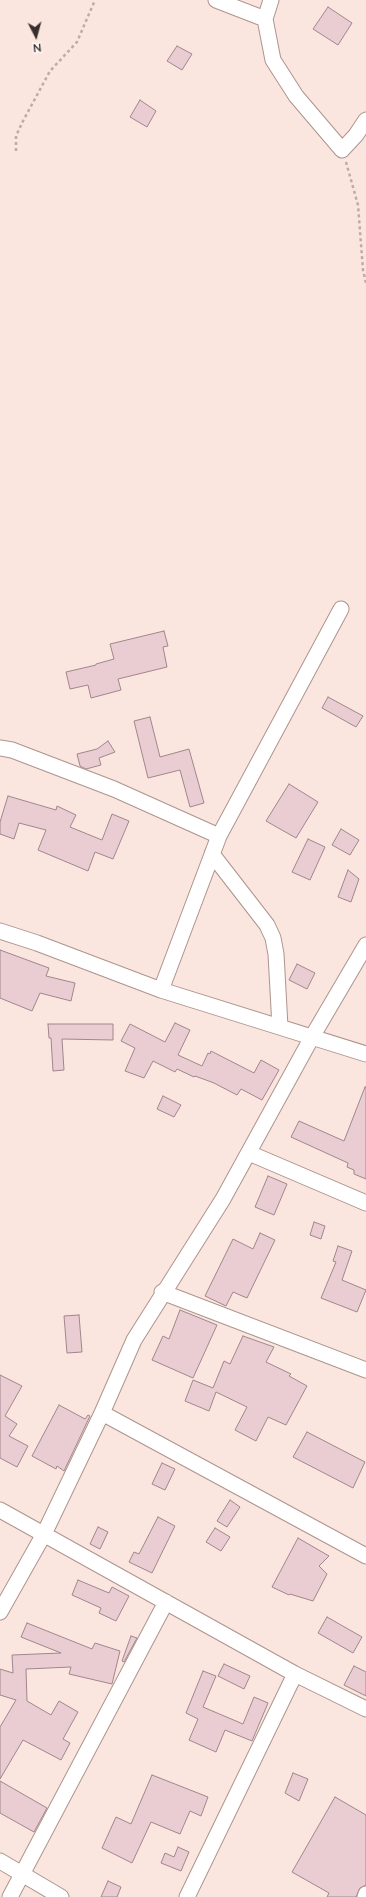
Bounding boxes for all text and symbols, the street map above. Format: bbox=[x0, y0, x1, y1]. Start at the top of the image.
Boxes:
north arrow bbox=[16, 16, 56, 56]
text: N bbox=[32, 42, 42, 55]

